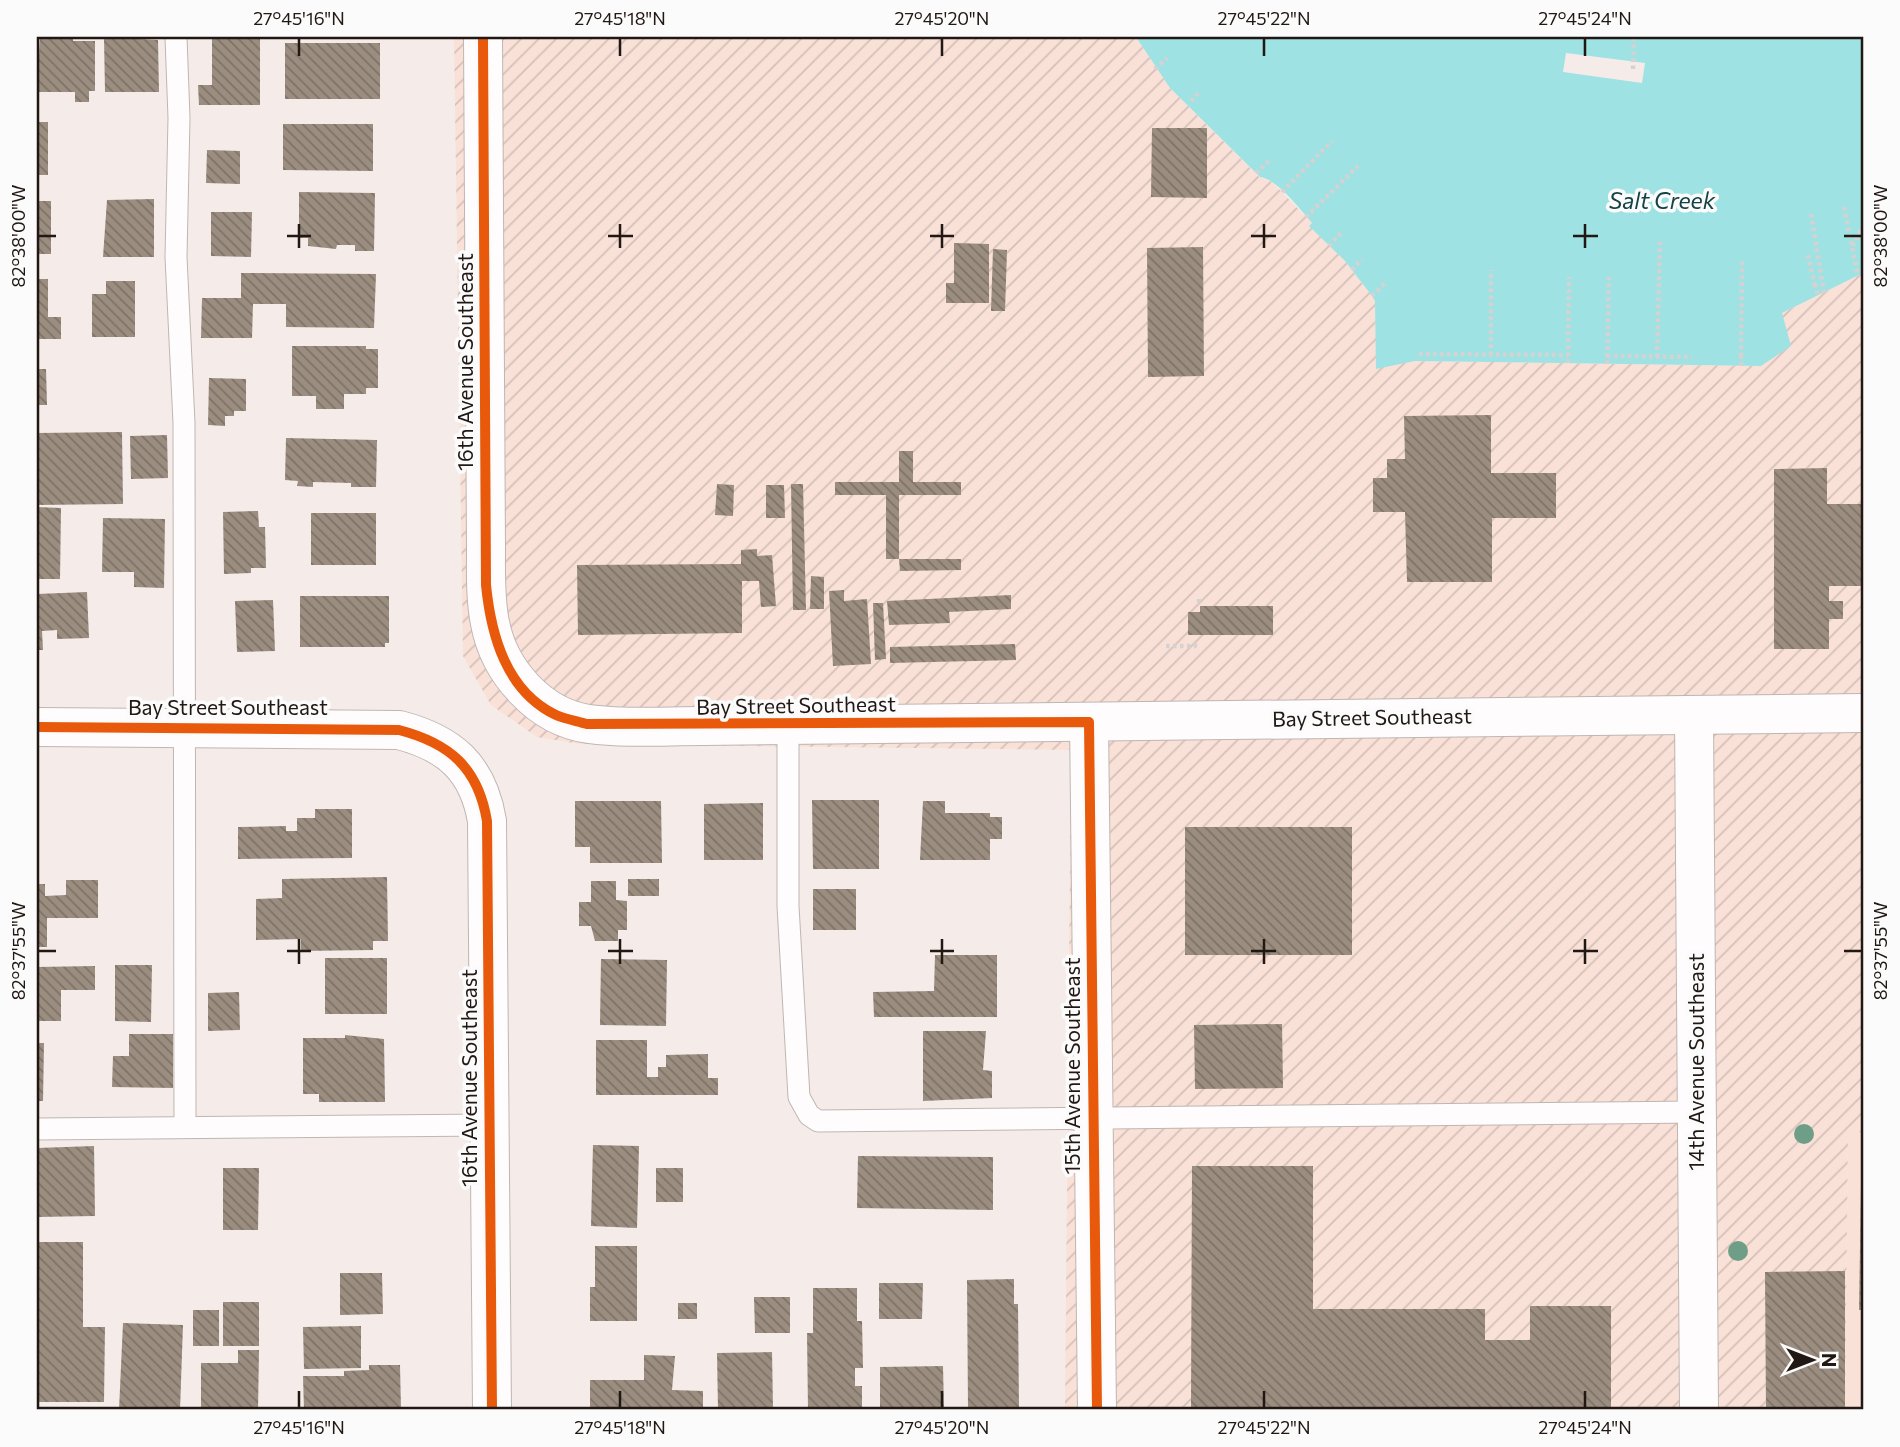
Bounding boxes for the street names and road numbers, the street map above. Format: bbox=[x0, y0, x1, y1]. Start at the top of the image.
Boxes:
street label: 16th Avenue Southeast bbox=[452, 253, 477, 471]
street label: Bay Street Southeast bbox=[696, 690, 896, 719]
street label: Bay Street Southeast bbox=[128, 694, 328, 719]
street label: Bay Street Southeast bbox=[1272, 702, 1472, 731]
street label: 14th Avenue Southeast bbox=[1683, 953, 1708, 1171]
street label: 15th Avenue Southeast bbox=[1059, 957, 1084, 1175]
street label: 16th Avenue Southeast bbox=[456, 969, 481, 1187]

